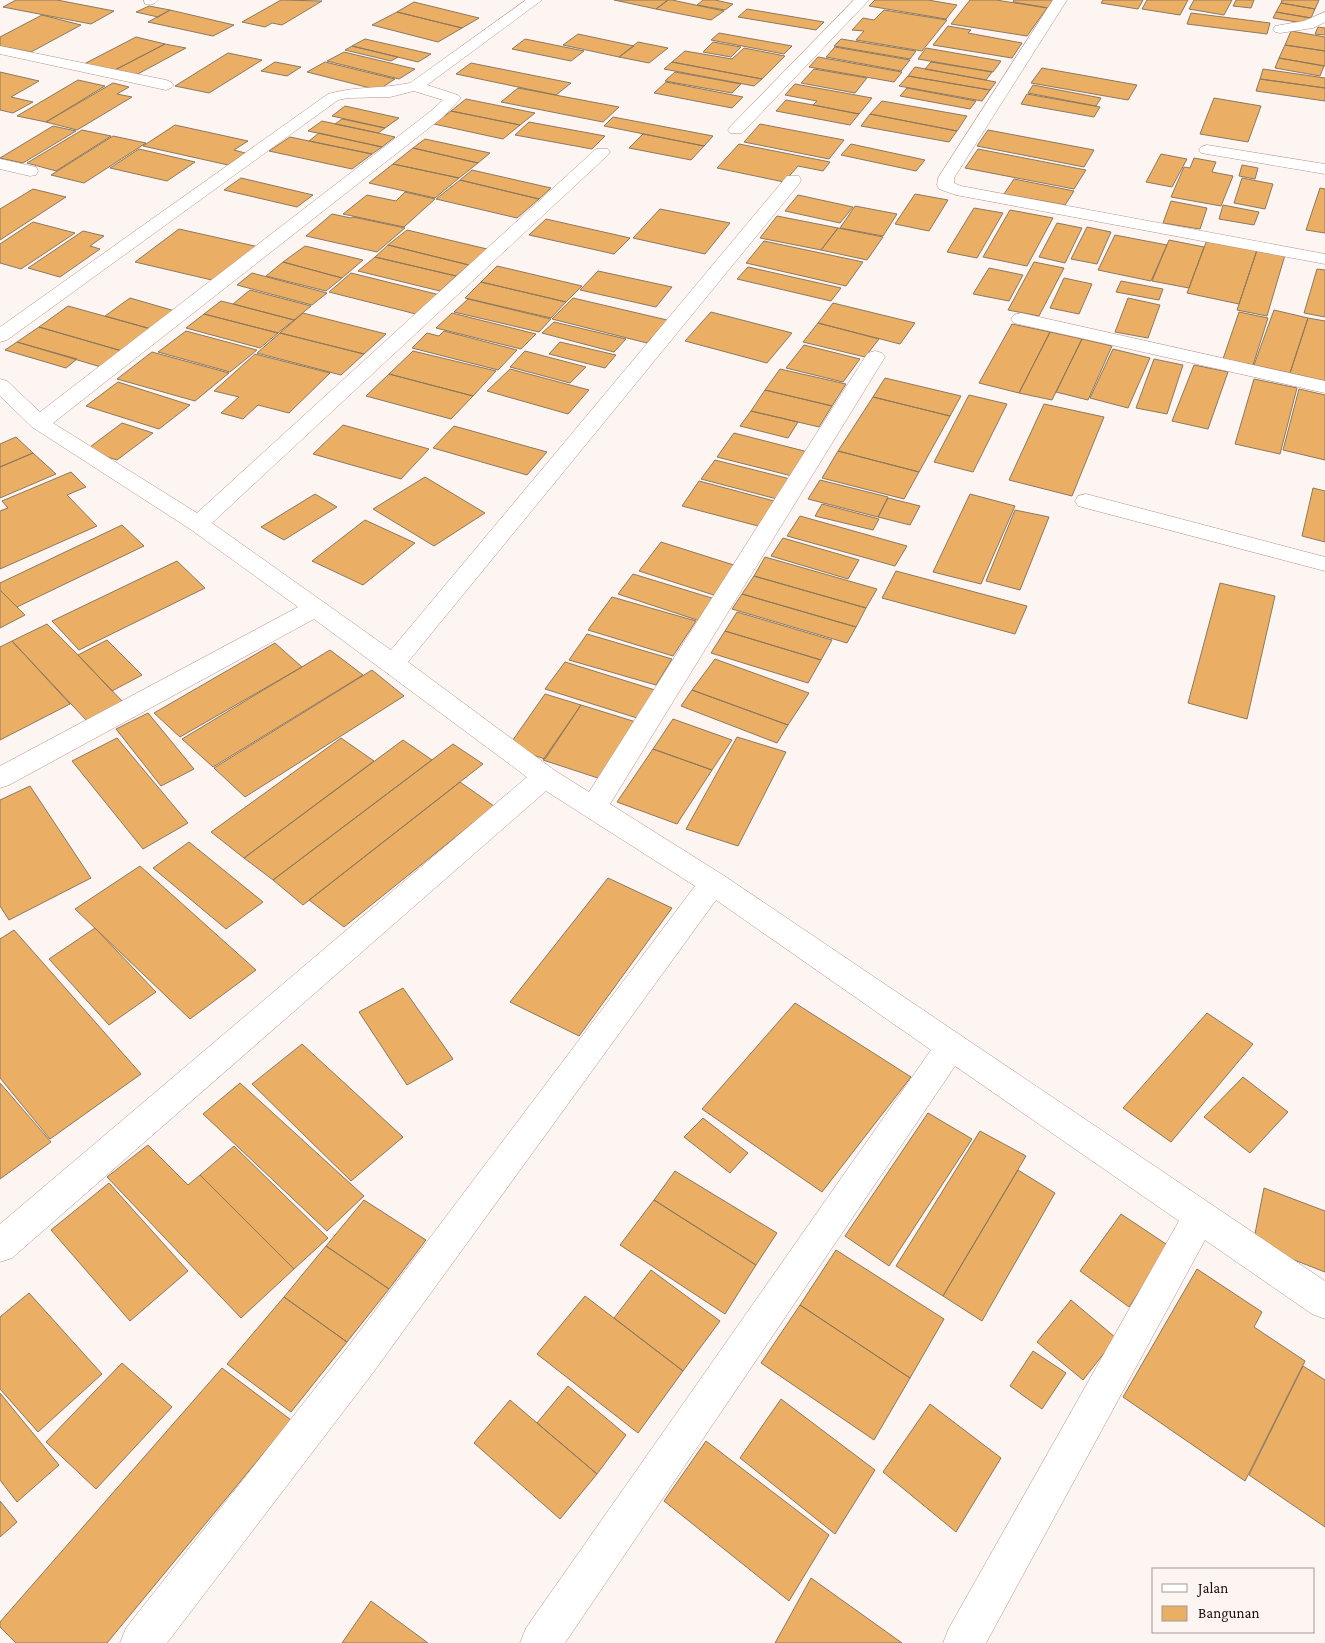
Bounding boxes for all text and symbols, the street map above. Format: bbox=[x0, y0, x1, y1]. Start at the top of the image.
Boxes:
legend bbox=[1152, 1568, 1315, 1633]
text: Jalan bbox=[1196, 1580, 1228, 1597]
text: Bangunan bbox=[1198, 1605, 1259, 1622]

